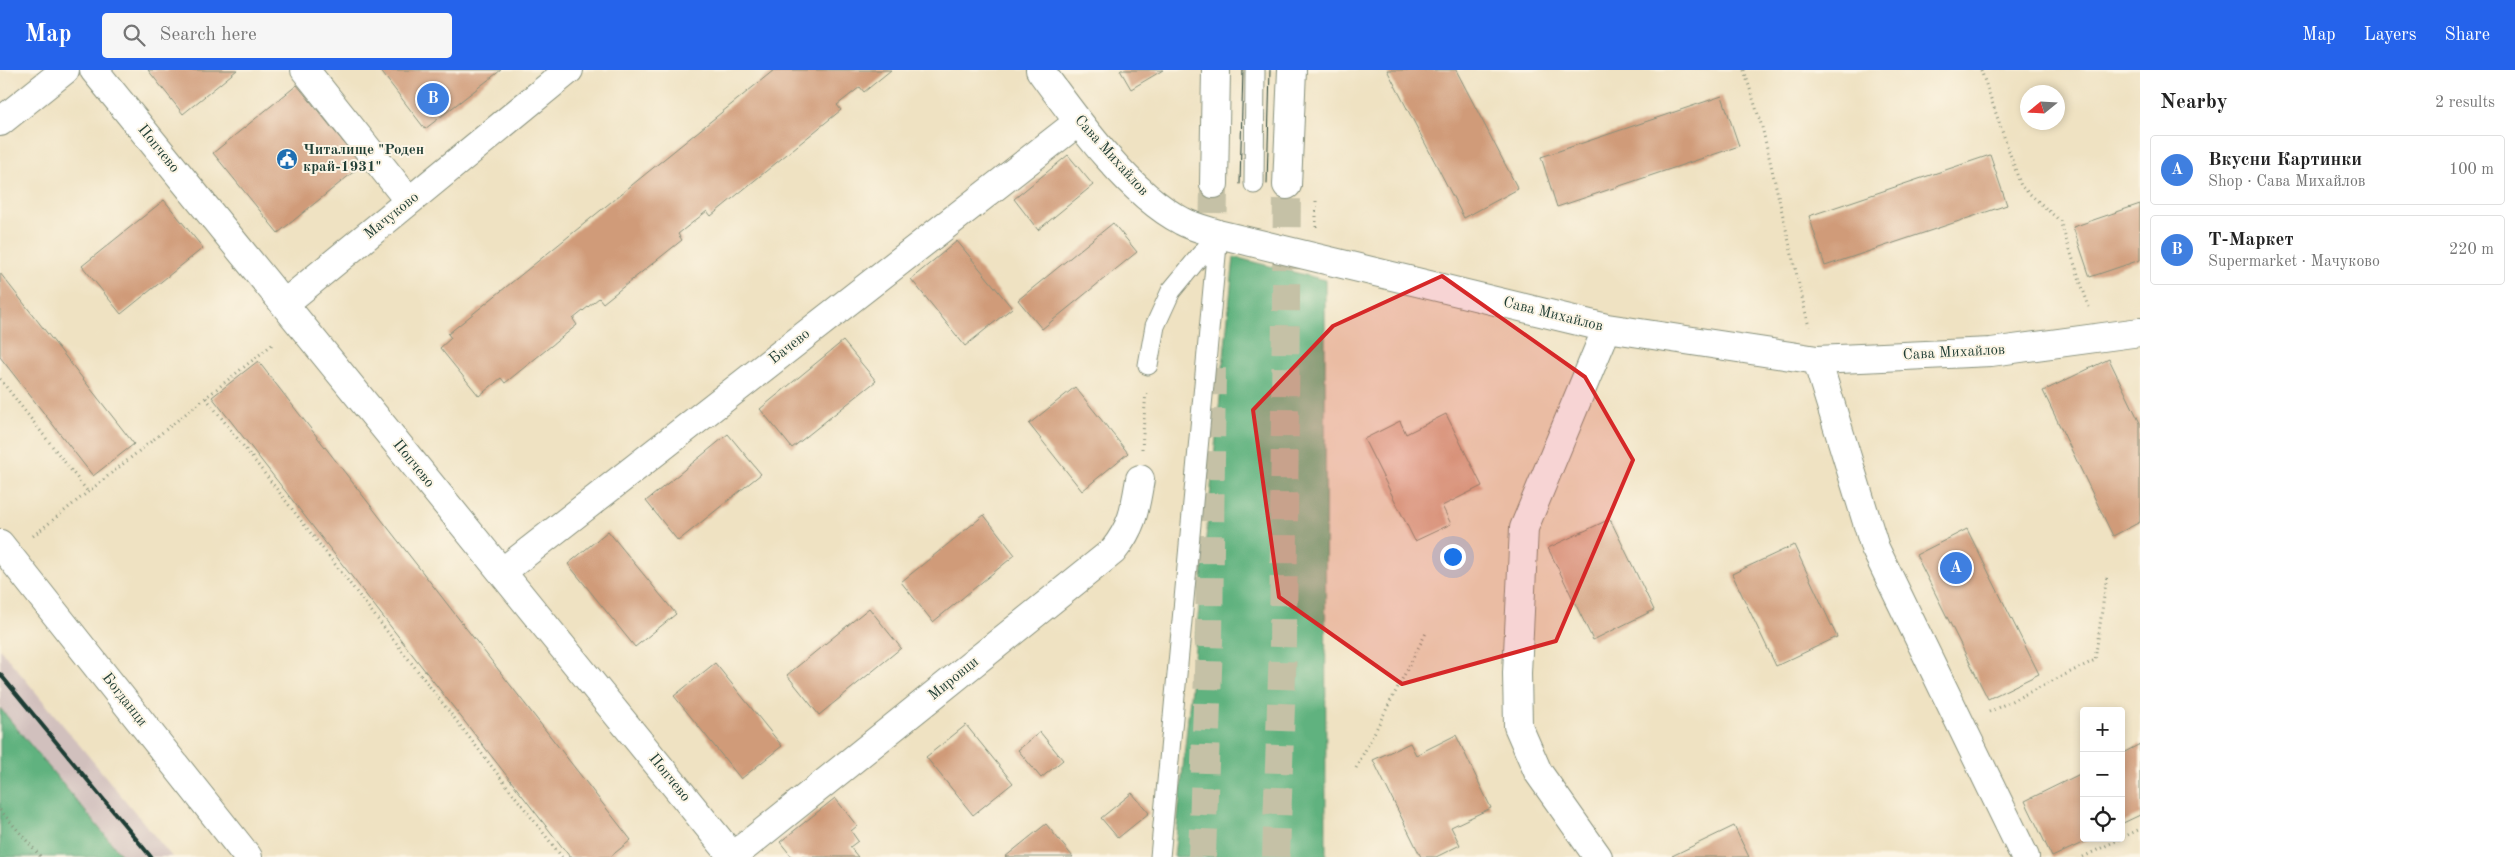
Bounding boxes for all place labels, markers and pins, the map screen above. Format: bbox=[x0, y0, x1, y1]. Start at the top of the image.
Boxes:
pin: B bbox=[417, 80, 449, 118]
place label: Читалище "Роден край-1931" bbox=[303, 143, 424, 175]
public building icon: Читалище "Роден край-1931" bbox=[275, 147, 299, 171]
pin: A bbox=[1940, 549, 1972, 587]

